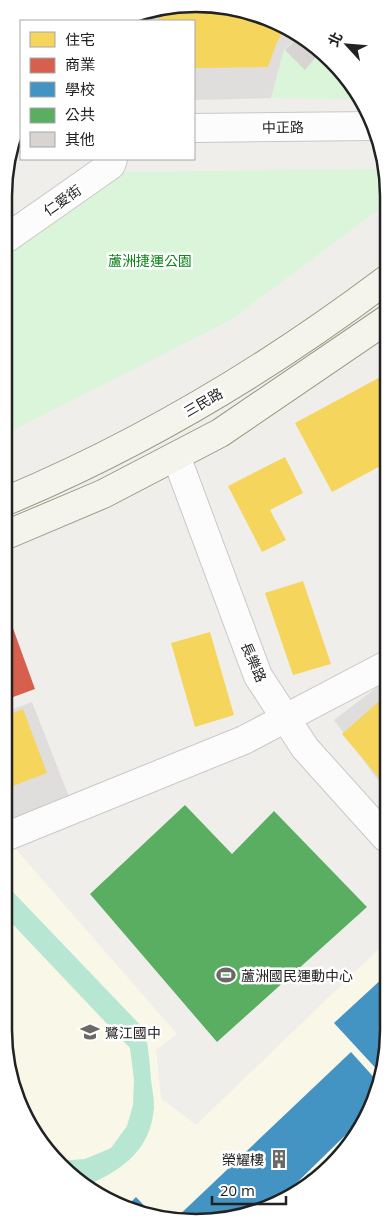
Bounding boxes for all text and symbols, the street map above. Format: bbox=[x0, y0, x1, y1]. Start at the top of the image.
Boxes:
legend bbox=[20, 20, 195, 160]
north arrow bbox=[322, 20, 372, 70]
text: 住宅 bbox=[65, 29, 95, 49]
text: 北 bbox=[323, 29, 346, 50]
text: 商業 bbox=[65, 54, 95, 74]
text: 學校 bbox=[65, 79, 95, 99]
text: 公共 bbox=[65, 104, 95, 124]
street label: 中正路 bbox=[262, 117, 304, 137]
text: 其他 bbox=[65, 129, 95, 149]
street label: 仁愛街 bbox=[39, 180, 85, 220]
park label: 蘆洲捷運公園 bbox=[108, 251, 192, 270]
street label: 三民路 bbox=[180, 383, 226, 421]
street label: 長樂路 bbox=[237, 639, 271, 685]
sports icon: 蘆洲國民運動中心 bbox=[215, 964, 237, 986]
place label: 蘆洲國民運動中心 bbox=[241, 966, 353, 985]
school or university icon: 鷺江國中 bbox=[79, 1021, 101, 1043]
place label: 鷺江國中 bbox=[105, 1023, 161, 1042]
building icon: 榮耀樓 bbox=[268, 1148, 290, 1170]
place label: 榮耀樓 bbox=[222, 1150, 264, 1169]
scale bar bbox=[212, 1174, 286, 1206]
text: 20 m bbox=[220, 1180, 255, 1200]

